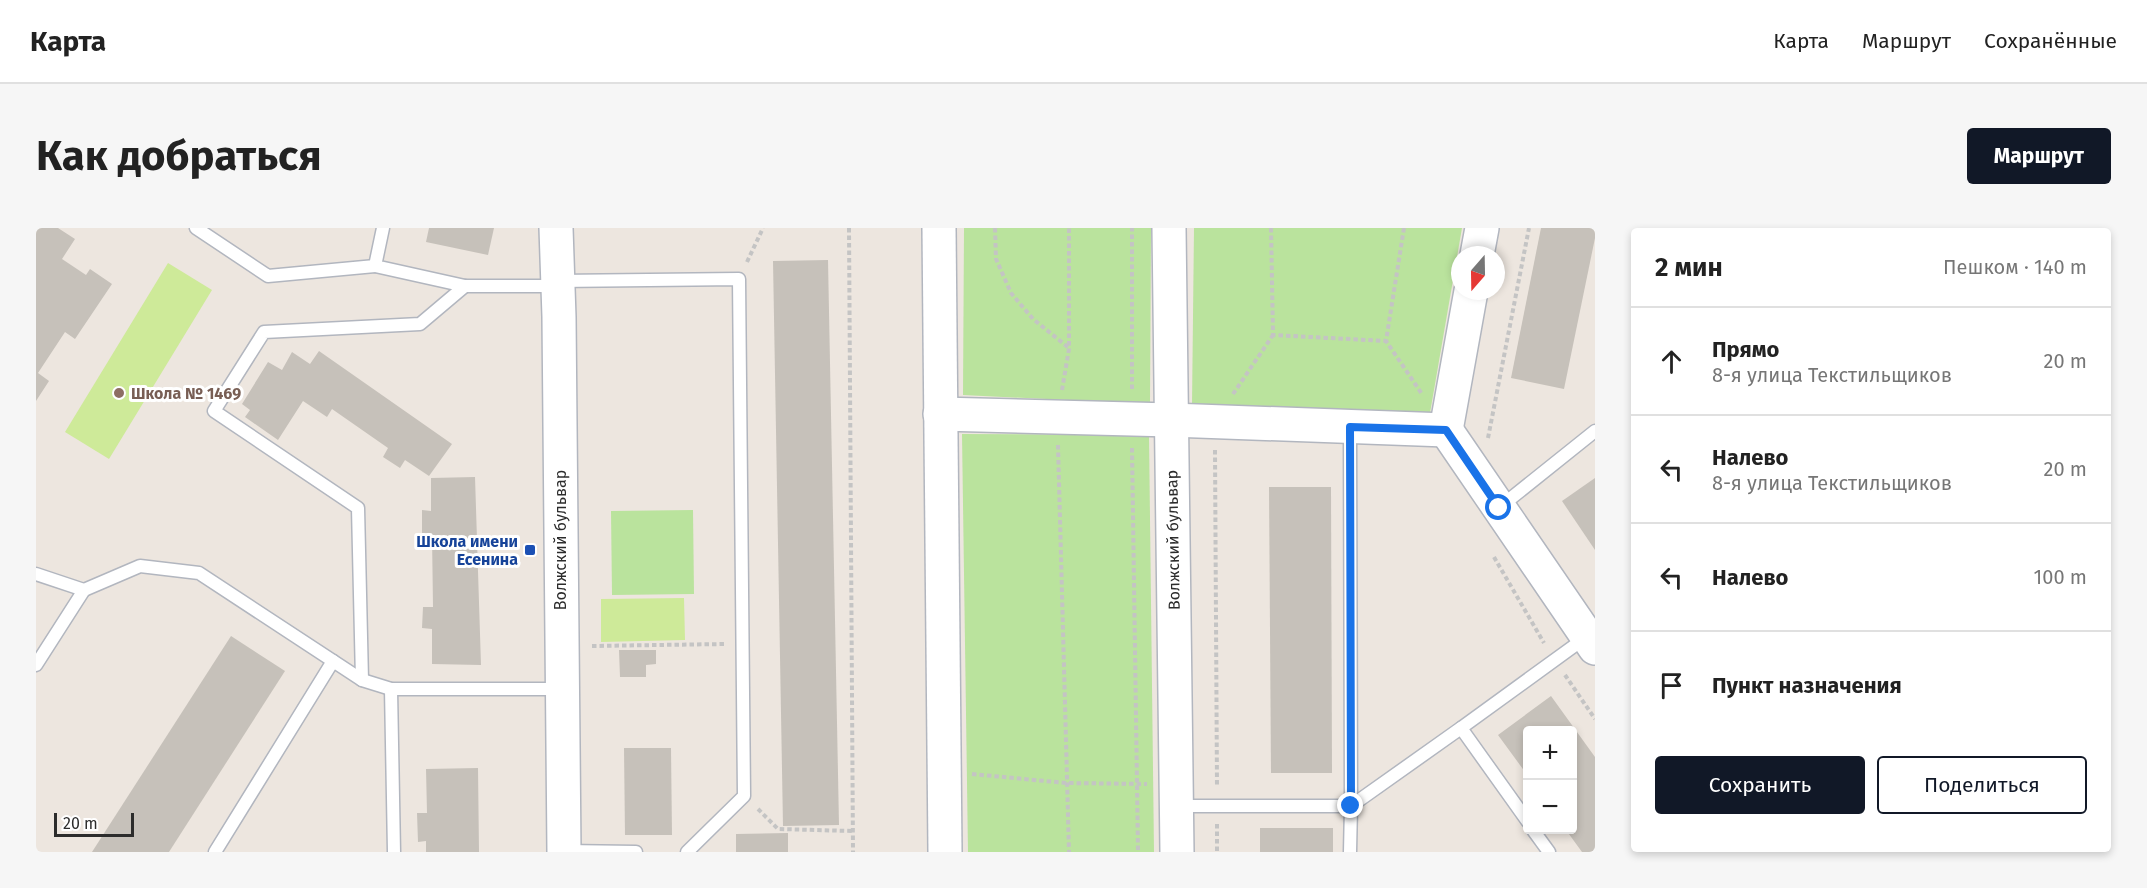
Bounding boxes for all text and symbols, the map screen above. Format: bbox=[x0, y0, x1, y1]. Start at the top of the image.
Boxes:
text: Карта bbox=[30, 25, 106, 58]
text: Карта bbox=[1773, 28, 1829, 54]
text: Маршрут bbox=[1862, 28, 1951, 54]
text: Сохранённые bbox=[1984, 28, 2117, 54]
button: Маршрут bbox=[1967, 128, 2111, 184]
text: Как добраться bbox=[36, 131, 322, 181]
north arrow bbox=[1451, 246, 1505, 300]
text: 2 мин bbox=[1655, 252, 1723, 283]
text: Пешком · 140 m bbox=[1943, 255, 2087, 279]
text: Прямо bbox=[1712, 336, 1779, 363]
icon: ahead bbox=[1655, 345, 1688, 378]
text: 20 m bbox=[2044, 349, 2087, 373]
text: 8-я улица Текстильщиков bbox=[1712, 363, 1952, 387]
place label: Школа № 1469 bbox=[131, 384, 241, 403]
marker: Школа № 1469 bbox=[112, 386, 126, 400]
text: Налево bbox=[1712, 444, 1788, 471]
icon: left bbox=[1655, 453, 1688, 486]
text: 20 m bbox=[2044, 457, 2087, 481]
street label: Волжский бульвар bbox=[551, 470, 570, 610]
street label: Волжский бульвар bbox=[1162, 470, 1184, 610]
text: 8-я улица Текстильщиков bbox=[1712, 471, 1952, 495]
route start bbox=[1485, 494, 1511, 520]
place label: Школа имени Есенина bbox=[416, 532, 518, 569]
marker: Школа имени Есенина bbox=[523, 543, 537, 557]
icon: left bbox=[1655, 561, 1688, 594]
text: Налево bbox=[1712, 564, 1788, 591]
text: 100 m bbox=[2034, 565, 2087, 589]
icon: arrive bbox=[1655, 669, 1688, 702]
text: Пункт назначения bbox=[1712, 672, 1902, 699]
map controls bbox=[1523, 726, 1577, 834]
button: + bbox=[1523, 726, 1577, 780]
button: Сохранить bbox=[1655, 756, 1865, 814]
button: Поделиться bbox=[1877, 756, 2087, 814]
button: − bbox=[1523, 780, 1577, 834]
route end bbox=[1337, 792, 1363, 818]
scale bar bbox=[54, 810, 134, 838]
text: 20 m bbox=[63, 814, 98, 833]

